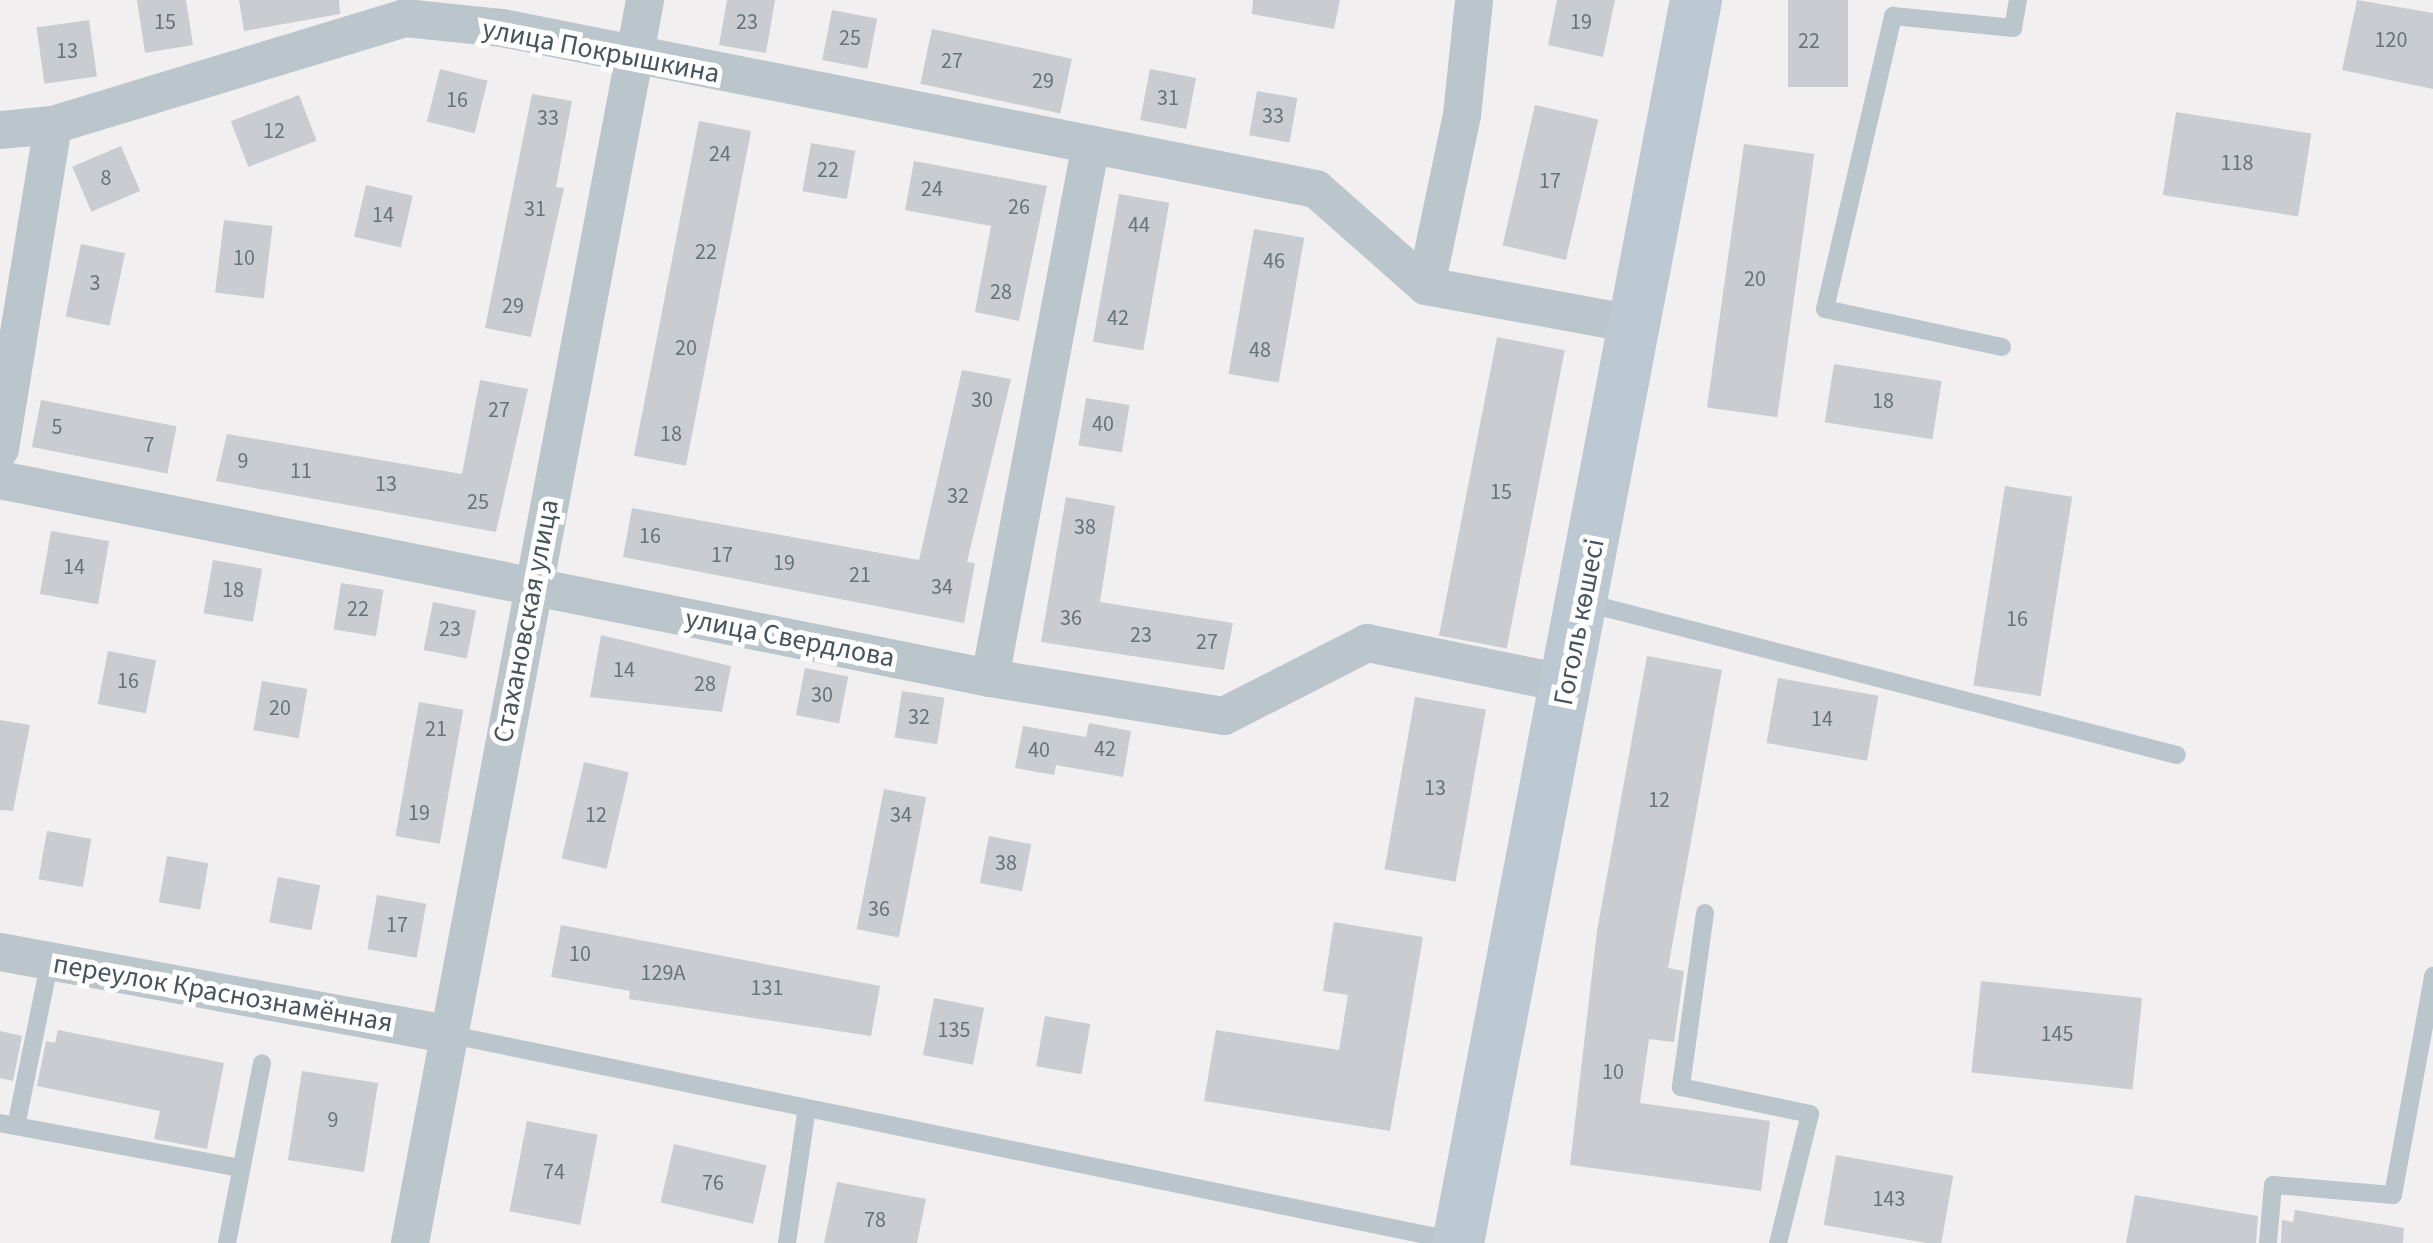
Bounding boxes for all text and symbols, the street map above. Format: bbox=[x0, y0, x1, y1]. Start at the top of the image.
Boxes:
house number: 15 bbox=[154, 10, 176, 36]
house number: 23 bbox=[736, 10, 758, 36]
house number: 19 bbox=[1570, 10, 1592, 36]
street label: улица Покрышкина bbox=[480, 12, 722, 90]
house number: 25 bbox=[839, 26, 861, 52]
house number: 120 bbox=[2375, 28, 2407, 54]
house number: 22 bbox=[1798, 29, 1820, 55]
house number: 13 bbox=[56, 39, 78, 65]
house number: 27 bbox=[941, 49, 963, 75]
house number: 29 bbox=[1032, 69, 1054, 95]
house number: 31 bbox=[1157, 86, 1179, 112]
house number: 16 bbox=[446, 88, 468, 114]
house number: 33 bbox=[1262, 104, 1284, 130]
house number: 33 bbox=[537, 106, 559, 132]
house number: 12 bbox=[263, 119, 285, 145]
house number: 24 bbox=[709, 142, 731, 168]
house number: 118 bbox=[2221, 151, 2253, 177]
house number: 22 bbox=[817, 158, 839, 184]
house number: 8 bbox=[101, 166, 111, 192]
house number: 17 bbox=[1539, 169, 1561, 195]
house number: 24 bbox=[921, 177, 943, 203]
house number: 26 bbox=[1008, 195, 1030, 221]
house number: 31 bbox=[524, 197, 546, 223]
house number: 14 bbox=[372, 203, 394, 229]
house number: 44 bbox=[1128, 213, 1150, 239]
house number: 22 bbox=[695, 240, 717, 266]
house number: 10 bbox=[233, 246, 255, 272]
house number: 46 bbox=[1263, 249, 1285, 275]
house number: 20 bbox=[1744, 267, 1766, 293]
house number: 3 bbox=[90, 271, 100, 297]
house number: 28 bbox=[990, 280, 1012, 306]
house number: 29 bbox=[502, 294, 524, 320]
house number: 42 bbox=[1107, 306, 1129, 332]
house number: 20 bbox=[675, 336, 697, 362]
house number: 48 bbox=[1249, 338, 1271, 364]
house number: 30 bbox=[971, 388, 993, 414]
house number: 18 bbox=[1872, 389, 1894, 415]
house number: 27 bbox=[488, 398, 510, 424]
house number: 40 bbox=[1092, 412, 1114, 438]
house number: 5 bbox=[52, 415, 62, 441]
house number: 18 bbox=[660, 422, 682, 448]
house number: 7 bbox=[144, 433, 154, 459]
house number: 9 bbox=[238, 449, 248, 475]
house number: 11 bbox=[290, 459, 312, 485]
house number: 13 bbox=[375, 472, 397, 498]
house number: 15 bbox=[1490, 480, 1512, 506]
house number: 32 bbox=[947, 484, 969, 510]
house number: 25 bbox=[467, 490, 489, 516]
street label: Стахановская улица bbox=[486, 497, 566, 745]
house number: 38 bbox=[1074, 515, 1096, 541]
house number: 16 bbox=[639, 524, 661, 550]
street label: Гоголь көшесі bbox=[1546, 536, 1612, 708]
house number: 17 bbox=[711, 543, 733, 569]
house number: 19 bbox=[773, 551, 795, 577]
house number: 14 bbox=[63, 555, 85, 581]
house number: 21 bbox=[849, 563, 871, 589]
house number: 34 bbox=[931, 575, 953, 601]
house number: 18 bbox=[222, 578, 244, 604]
house number: 22 bbox=[347, 597, 369, 623]
street label: улица Свердлова bbox=[683, 601, 897, 675]
house number: 36 bbox=[1060, 606, 1082, 632]
house number: 16 bbox=[2006, 607, 2028, 633]
house number: 23 bbox=[439, 617, 461, 643]
house number: 23 bbox=[1130, 623, 1152, 649]
house number: 27 bbox=[1196, 630, 1218, 656]
house number: 14 bbox=[613, 658, 635, 684]
house number: 16 bbox=[117, 669, 139, 695]
house number: 28 bbox=[694, 672, 716, 698]
house number: 30 bbox=[811, 683, 833, 709]
house number: 20 bbox=[269, 696, 291, 722]
house number: 32 bbox=[908, 705, 930, 731]
house number: 14 bbox=[1811, 707, 1833, 733]
house number: 21 bbox=[425, 717, 447, 743]
house number: 42 bbox=[1094, 737, 1116, 763]
house number: 40 bbox=[1028, 738, 1050, 764]
house number: 13 bbox=[1424, 776, 1446, 802]
house number: 12 bbox=[1648, 788, 1670, 814]
house number: 19 bbox=[408, 801, 430, 827]
house number: 12 bbox=[585, 803, 607, 829]
house number: 34 bbox=[890, 803, 912, 829]
house number: 38 bbox=[995, 851, 1017, 877]
house number: 36 bbox=[868, 897, 890, 923]
house number: 17 bbox=[386, 913, 408, 939]
house number: 10 bbox=[569, 942, 591, 968]
street label: переулок Краснознамённая bbox=[51, 947, 395, 1039]
house number: 129А bbox=[641, 961, 685, 987]
house number: 131 bbox=[751, 976, 783, 1002]
house number: 135 bbox=[938, 1018, 970, 1044]
house number: 145 bbox=[2041, 1022, 2073, 1048]
house number: 10 bbox=[1602, 1060, 1624, 1086]
house number: 9 bbox=[328, 1108, 338, 1134]
house number: 74 bbox=[543, 1160, 565, 1186]
house number: 76 bbox=[702, 1171, 724, 1197]
house number: 143 bbox=[1873, 1187, 1905, 1213]
house number: 78 bbox=[864, 1208, 886, 1234]

